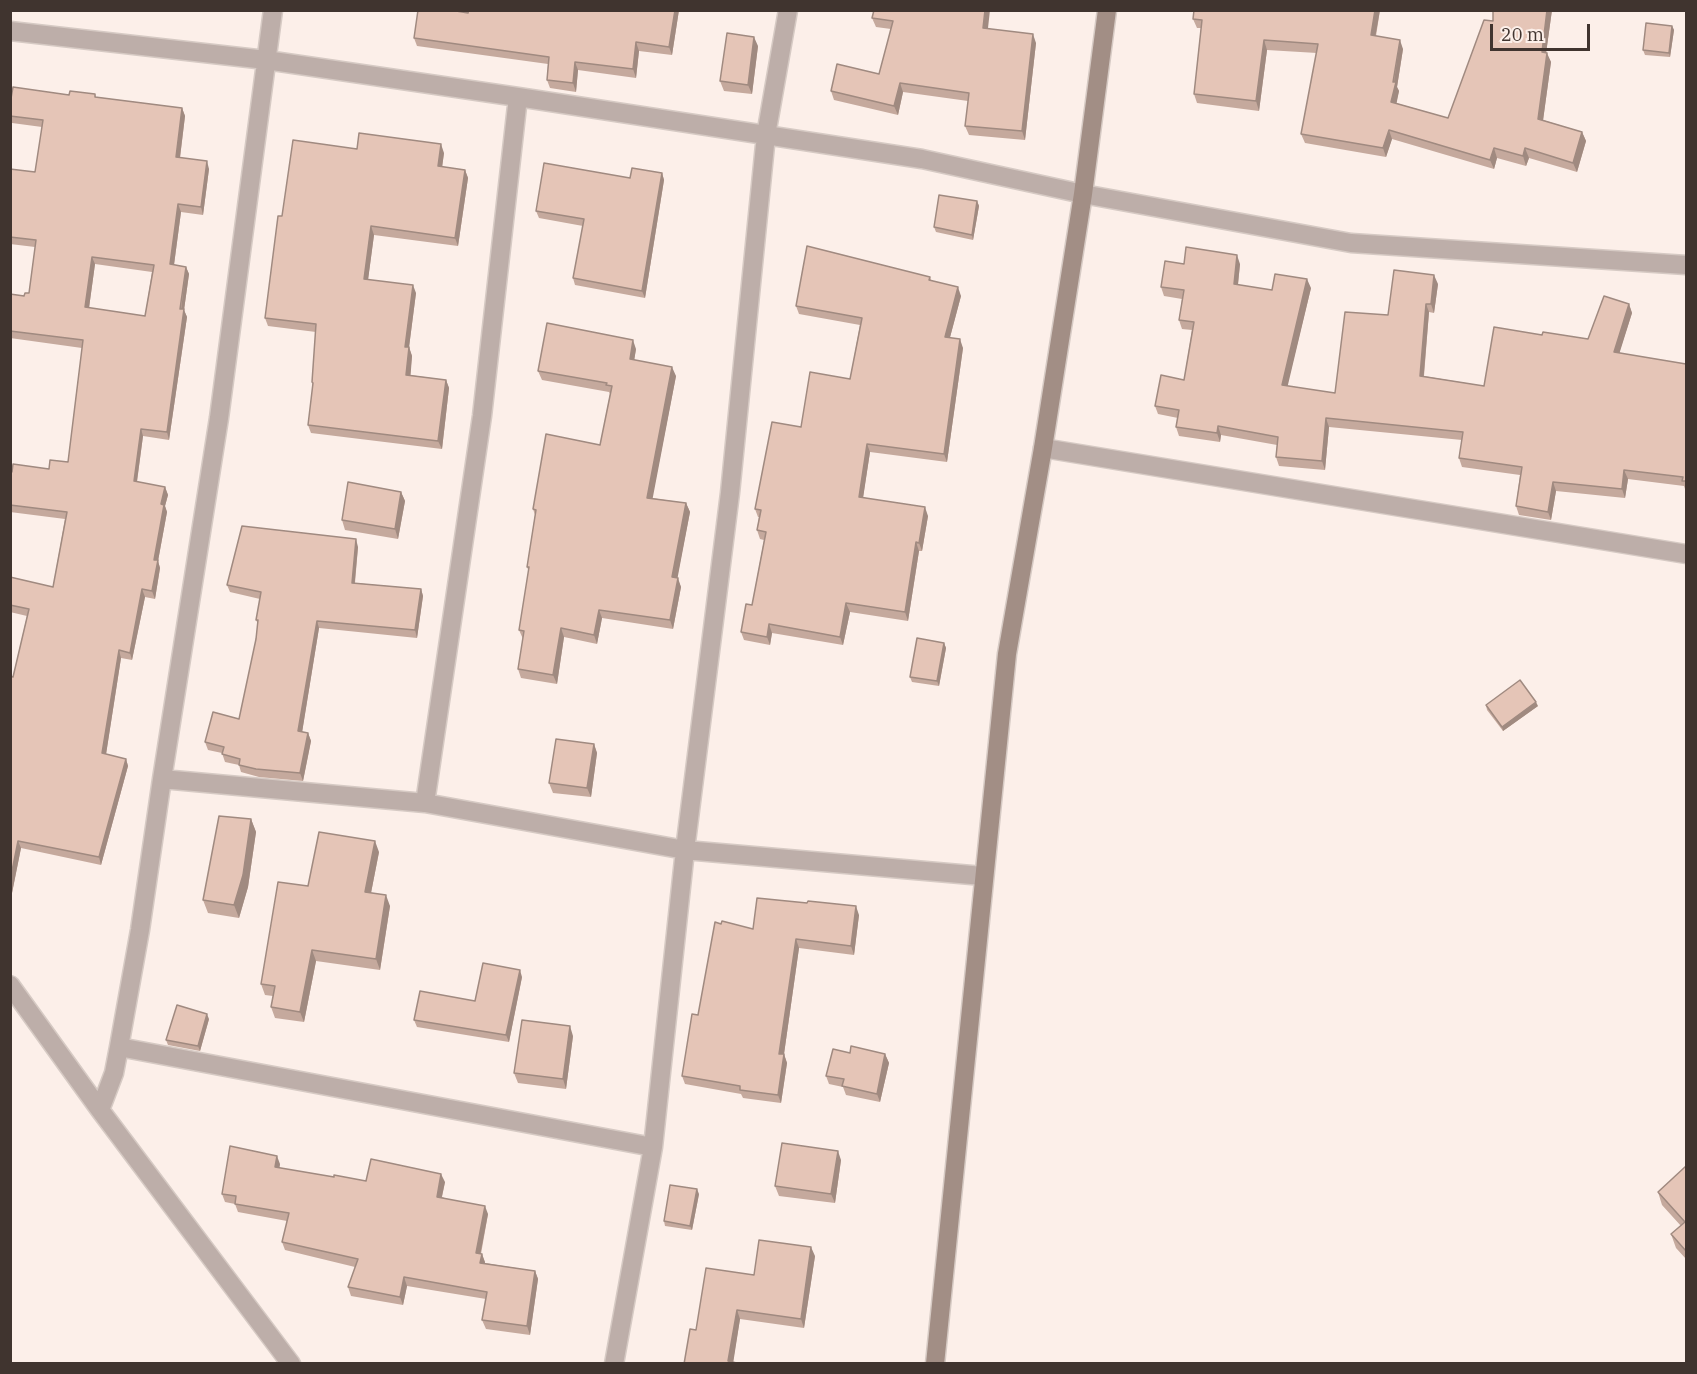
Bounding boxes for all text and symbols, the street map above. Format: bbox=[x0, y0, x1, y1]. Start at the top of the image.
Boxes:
scale bar bbox=[1493, 12, 1594, 50]
text: 20 m bbox=[1501, 23, 1544, 46]

